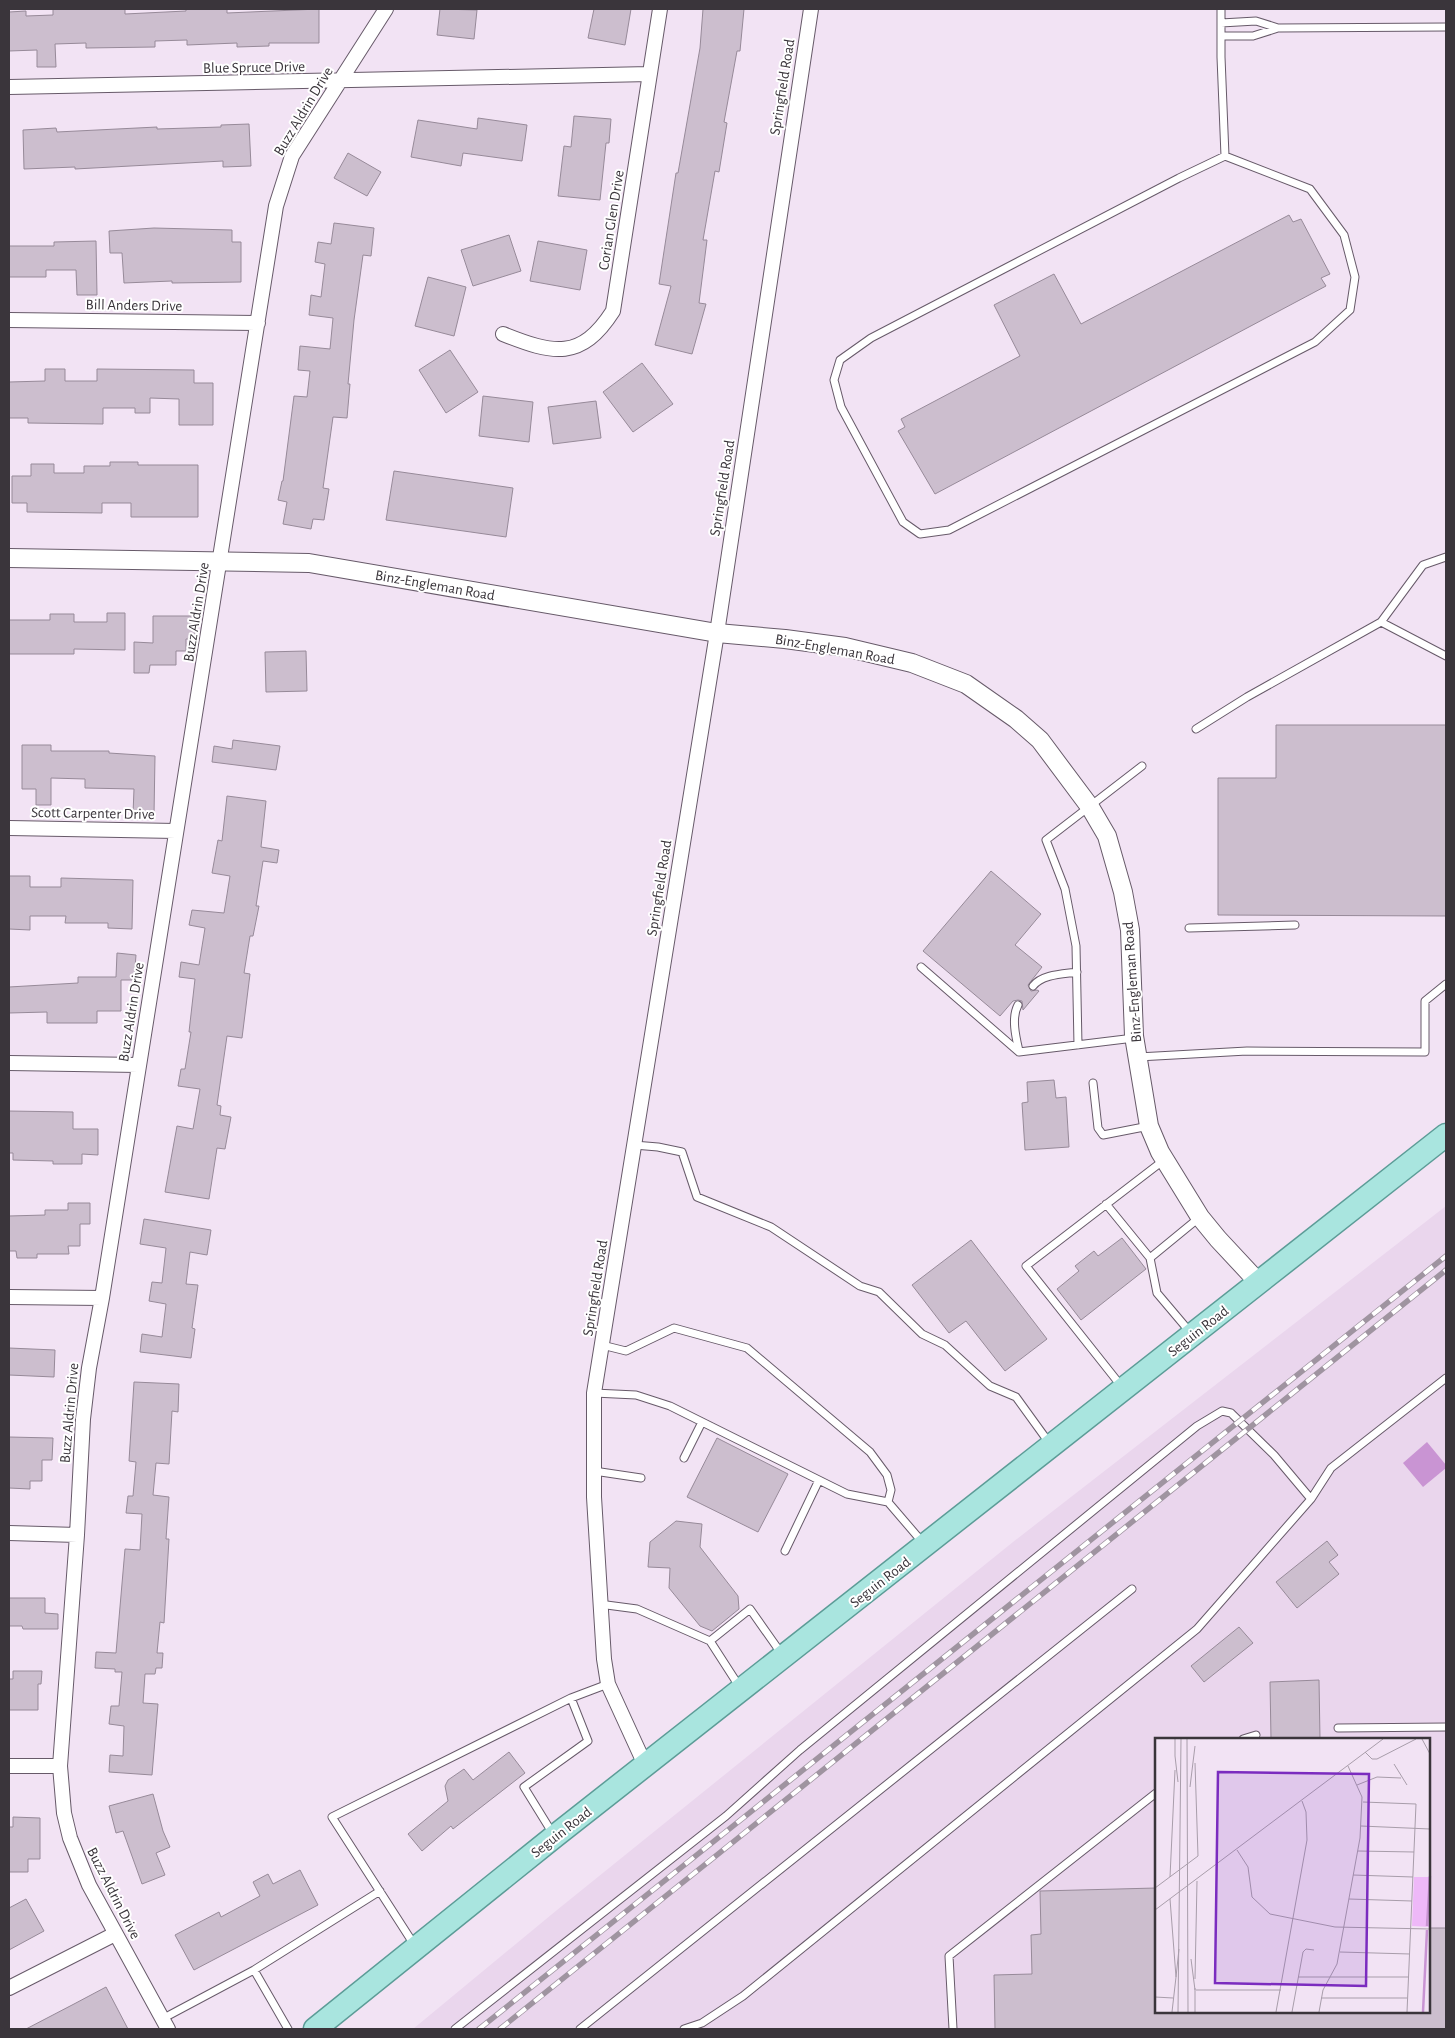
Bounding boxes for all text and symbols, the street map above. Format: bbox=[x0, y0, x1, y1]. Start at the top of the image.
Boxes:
street label: Springfield Road bbox=[767, 38, 798, 136]
street label: Blue Spruce Drive bbox=[203, 59, 305, 76]
street label: Buzz Aldrin Drive bbox=[271, 64, 336, 158]
street label: Corian Glen Drive bbox=[596, 169, 627, 271]
street label: Bill Anders Drive bbox=[86, 297, 182, 314]
street label: Springfield Road bbox=[707, 439, 738, 537]
street label: Buzz Aldrin Drive bbox=[181, 561, 212, 663]
street label: Binz-Engleman Road bbox=[374, 568, 496, 603]
street label: Binz-Engleman Road bbox=[774, 632, 896, 667]
street label: Scott Carpenter Drive bbox=[31, 805, 155, 822]
street label: Springfield Road bbox=[644, 839, 675, 937]
street label: Binz-Engleman Road bbox=[1121, 921, 1144, 1043]
street label: Buzz Aldrin Drive bbox=[116, 961, 147, 1063]
street label: Springfield Road bbox=[580, 1239, 611, 1337]
street label: Seguin Road bbox=[1165, 1303, 1232, 1360]
street label: Buzz Aldrin Drive bbox=[58, 1362, 81, 1464]
street label: Seguin Road bbox=[847, 1554, 914, 1611]
inset map bbox=[1155, 1738, 1430, 2013]
street label: Seguin Road bbox=[528, 1804, 595, 1861]
street label: Buzz Aldrin Drive bbox=[84, 1845, 143, 1942]

